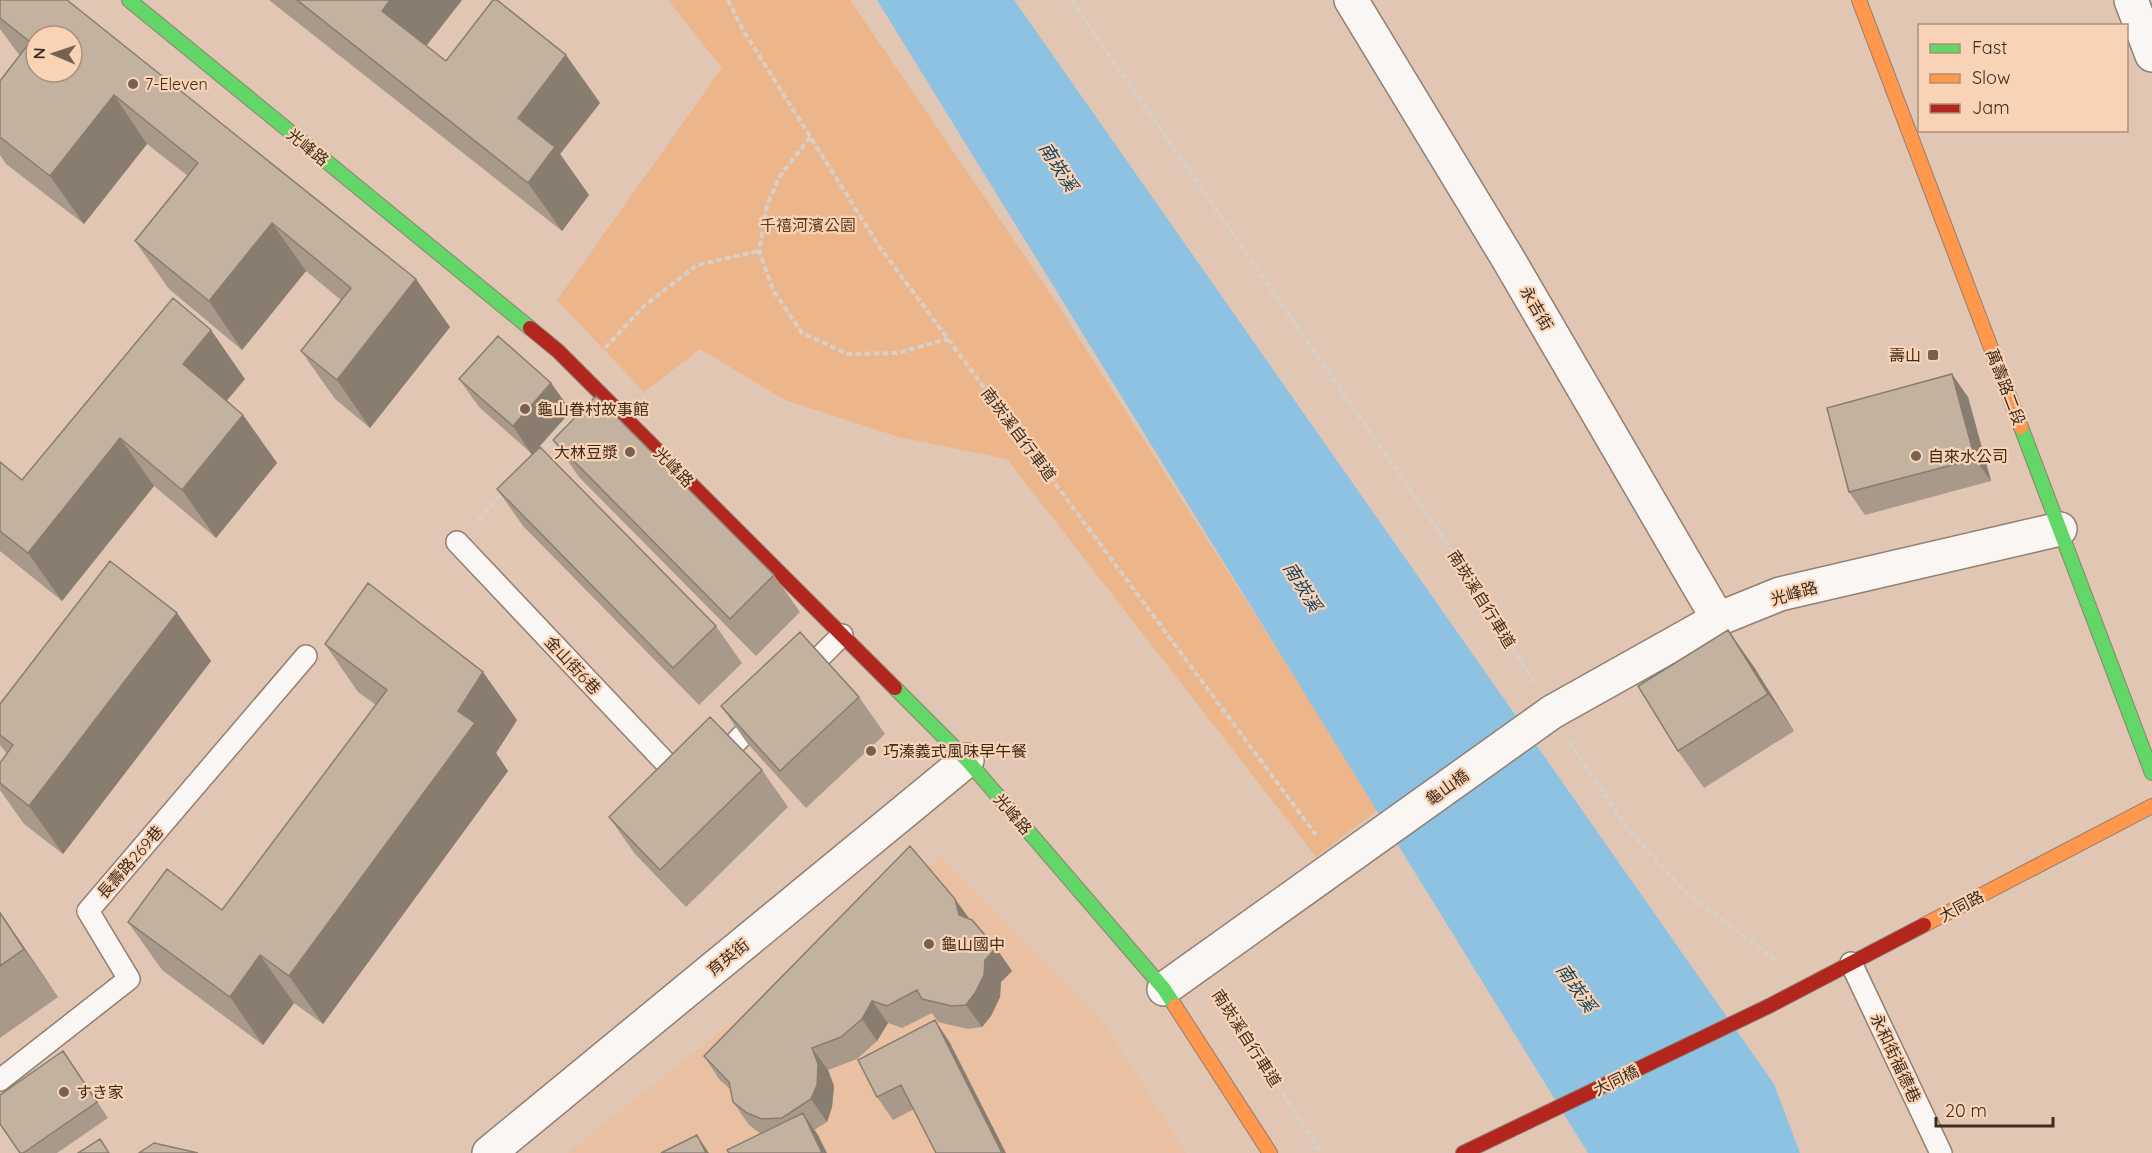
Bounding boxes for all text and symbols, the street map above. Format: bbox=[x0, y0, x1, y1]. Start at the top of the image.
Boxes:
north arrow bbox=[24, 24, 84, 84]
legend bbox=[1918, 24, 2128, 132]
text: Fast bbox=[1972, 36, 2007, 59]
text: N bbox=[29, 47, 49, 60]
text: Slow bbox=[1972, 66, 2010, 89]
place label: 7-Eleven bbox=[145, 74, 208, 94]
marker: 7-Eleven bbox=[126, 77, 140, 91]
text: Jam bbox=[1972, 96, 2010, 119]
street label: 光峰路 bbox=[283, 124, 333, 170]
water label: 南崁溪 bbox=[1034, 138, 1084, 198]
park label: 千禧河濱公園 bbox=[760, 215, 856, 235]
street label: 永吉街 bbox=[1516, 282, 1558, 334]
place label: 壽山 bbox=[1889, 345, 1921, 365]
street label: 萬壽路二段 bbox=[1982, 346, 2030, 428]
marker: 壽山 bbox=[1926, 348, 1940, 362]
street label: 南崁溪自行車道 bbox=[977, 383, 1061, 485]
place label: 龜山眷村故事館 bbox=[537, 399, 649, 419]
marker: 龜山眷村故事館 bbox=[518, 402, 532, 416]
place label: 大林豆漿 bbox=[554, 442, 618, 462]
street label: 光峰路 bbox=[650, 443, 698, 491]
marker: 大林豆漿 bbox=[623, 445, 637, 459]
place label: 自來水公司 bbox=[1928, 446, 2008, 466]
marker: 自來水公司 bbox=[1909, 449, 1923, 463]
street label: 南崁溪自行車道 bbox=[1444, 546, 1520, 652]
water label: 南崁溪 bbox=[1278, 558, 1328, 618]
street label: 光峰路 bbox=[1768, 577, 1820, 609]
street label: 金山街6巷 bbox=[541, 632, 605, 698]
place label: 巧溱義式風味早午餐 bbox=[883, 741, 1027, 761]
marker: 巧溱義式風味早午餐 bbox=[864, 744, 878, 758]
street label: 龜山橋 bbox=[1422, 765, 1472, 809]
street label: 光峰路 bbox=[990, 789, 1036, 839]
street label: 長壽路269巷 bbox=[93, 821, 167, 903]
street label: 大同路 bbox=[1935, 886, 1987, 926]
street label: 育英街 bbox=[703, 934, 753, 980]
place label: 龜山國中 bbox=[941, 934, 1005, 954]
marker: 龜山國中 bbox=[922, 937, 936, 951]
water label: 南崁溪 bbox=[1552, 959, 1603, 1019]
street label: 南崁溪自行車道 bbox=[1208, 986, 1286, 1090]
street label: 永和街福德巷 bbox=[1867, 1010, 1925, 1106]
street label: 大同橋 bbox=[1590, 1060, 1642, 1100]
place label: すき家 bbox=[76, 1082, 124, 1102]
marker: すき家 bbox=[57, 1085, 71, 1099]
scale bar bbox=[1936, 1090, 2053, 1128]
text: 20 m bbox=[1945, 1099, 1987, 1122]

